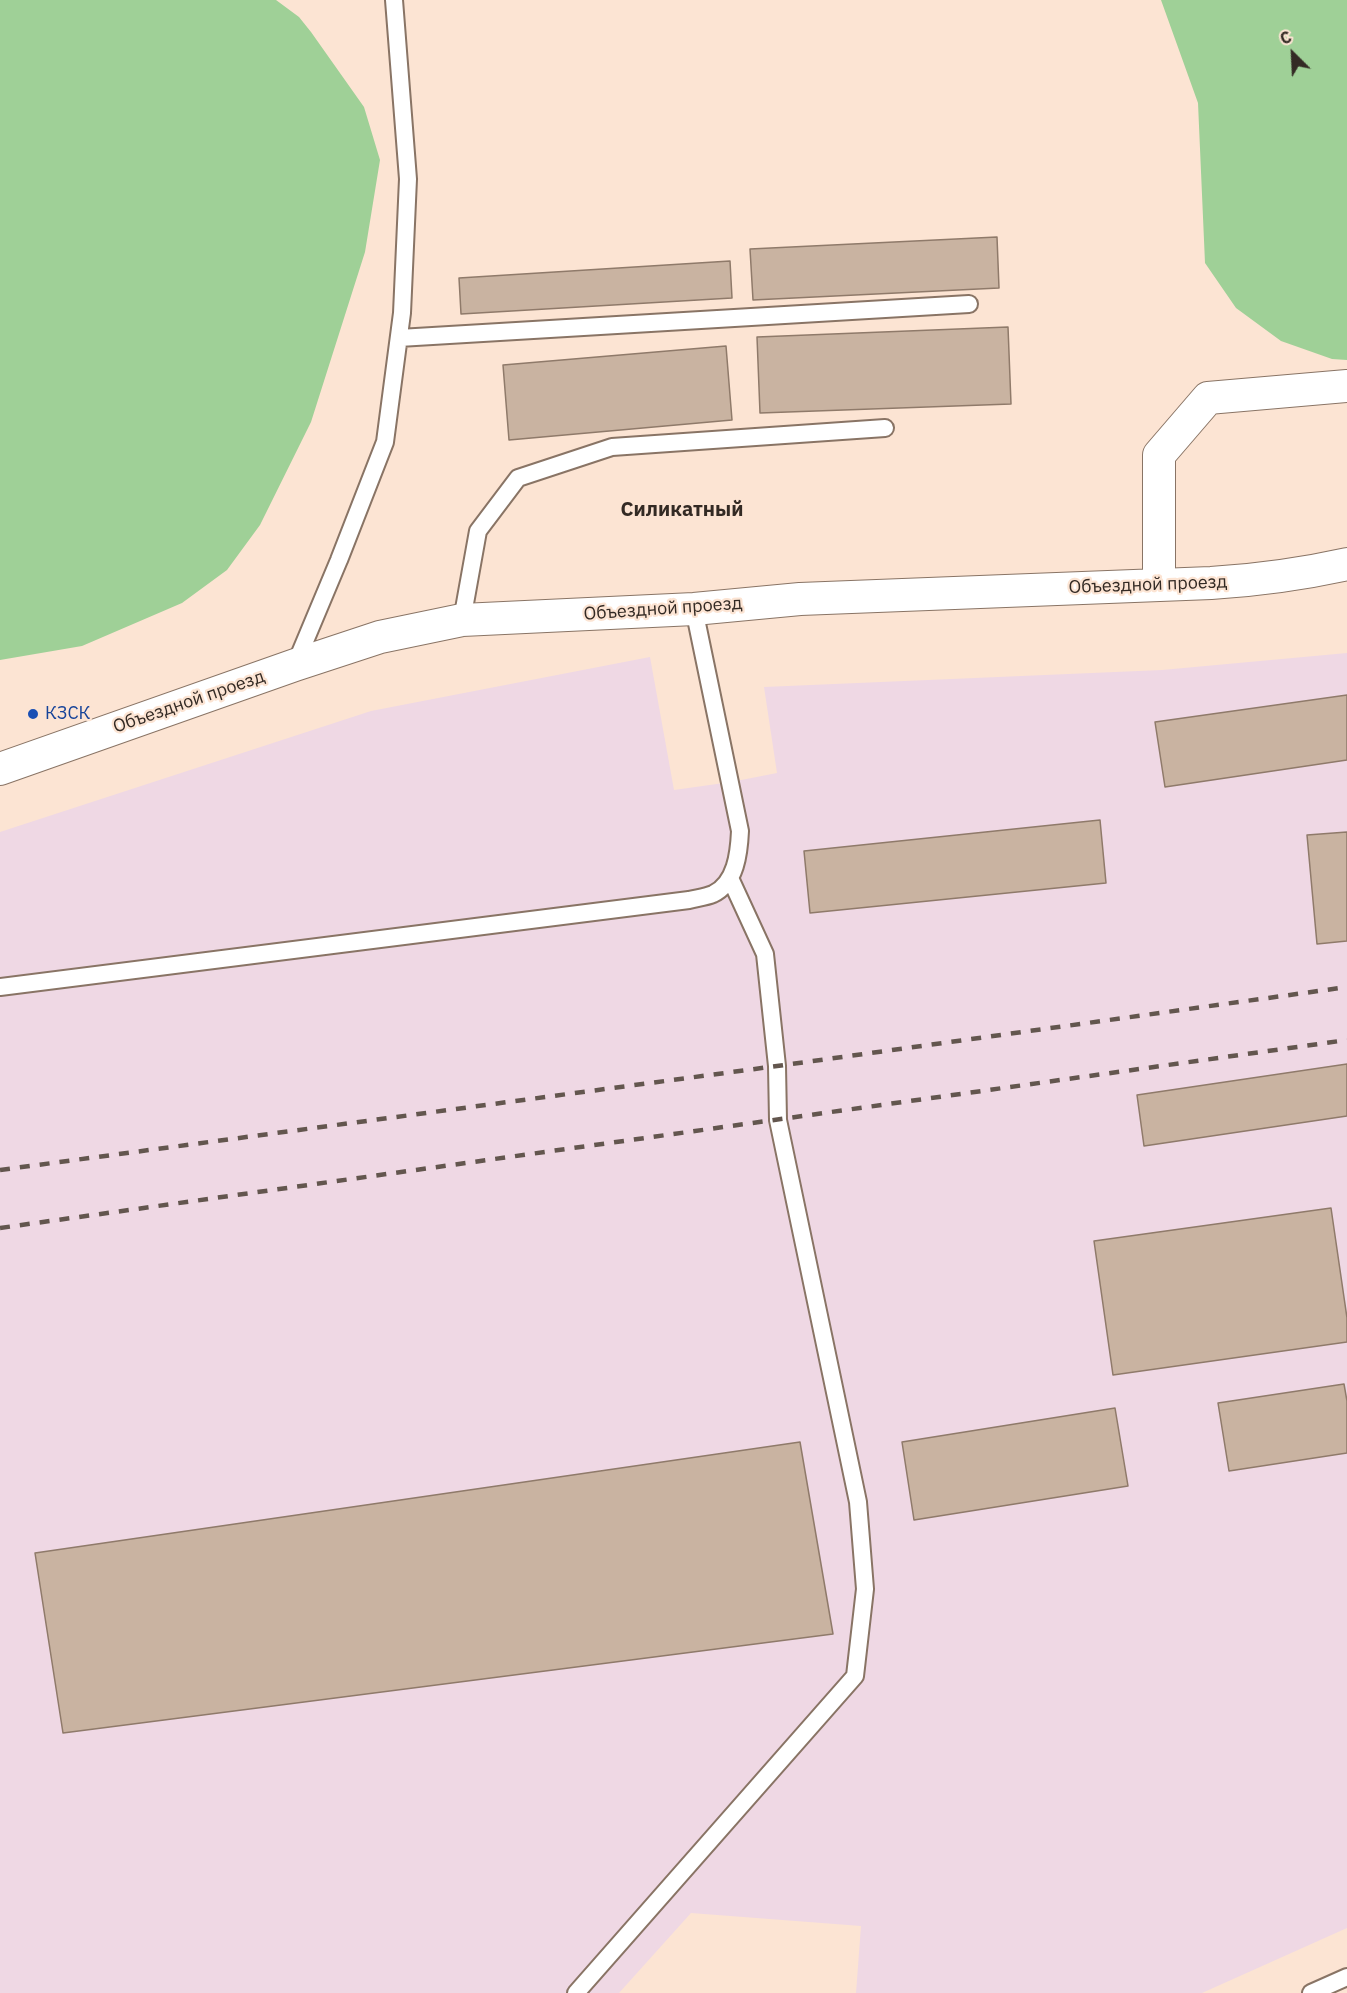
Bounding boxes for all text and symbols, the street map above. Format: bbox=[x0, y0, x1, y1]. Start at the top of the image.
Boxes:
north arrow bbox=[1263, 24, 1323, 84]
text: С bbox=[1277, 26, 1294, 49]
district label: Силикатный bbox=[621, 498, 743, 522]
street label: Объездной проезд bbox=[1068, 571, 1228, 599]
street label: Объездной проезд bbox=[583, 593, 743, 625]
street label: Объездной проезд bbox=[110, 666, 268, 738]
place label: КЗСК bbox=[45, 703, 91, 725]
marker: КЗСК bbox=[26, 707, 40, 721]

